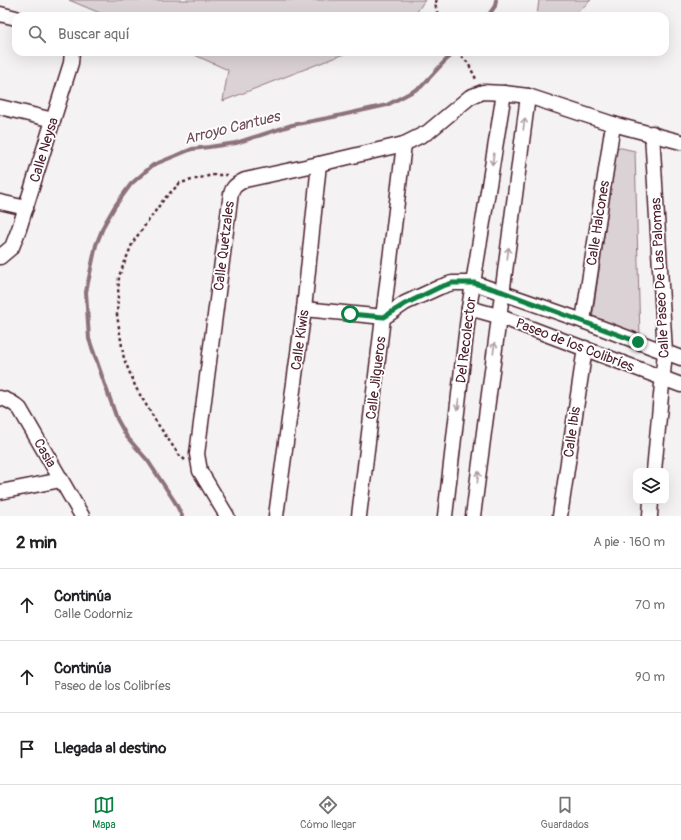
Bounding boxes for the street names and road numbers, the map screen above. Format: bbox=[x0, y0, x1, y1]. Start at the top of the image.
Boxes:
street label: Calle Neysa bbox=[26, 116, 62, 184]
street label: Calle Halcones bbox=[583, 178, 613, 267]
street label: Calle Paseo De Las Palomas bbox=[647, 196, 673, 359]
street label: Calle Quetzales bbox=[210, 199, 238, 292]
street label: Del Recolector bbox=[452, 296, 480, 384]
street label: Calle Kiwis bbox=[287, 308, 313, 371]
street label: Paseo de los Colibríes bbox=[513, 315, 637, 376]
street label: Calle Jilgueros bbox=[362, 335, 390, 421]
street label: Calle Ibis bbox=[560, 405, 584, 459]
street label: Casia bbox=[30, 436, 60, 470]

